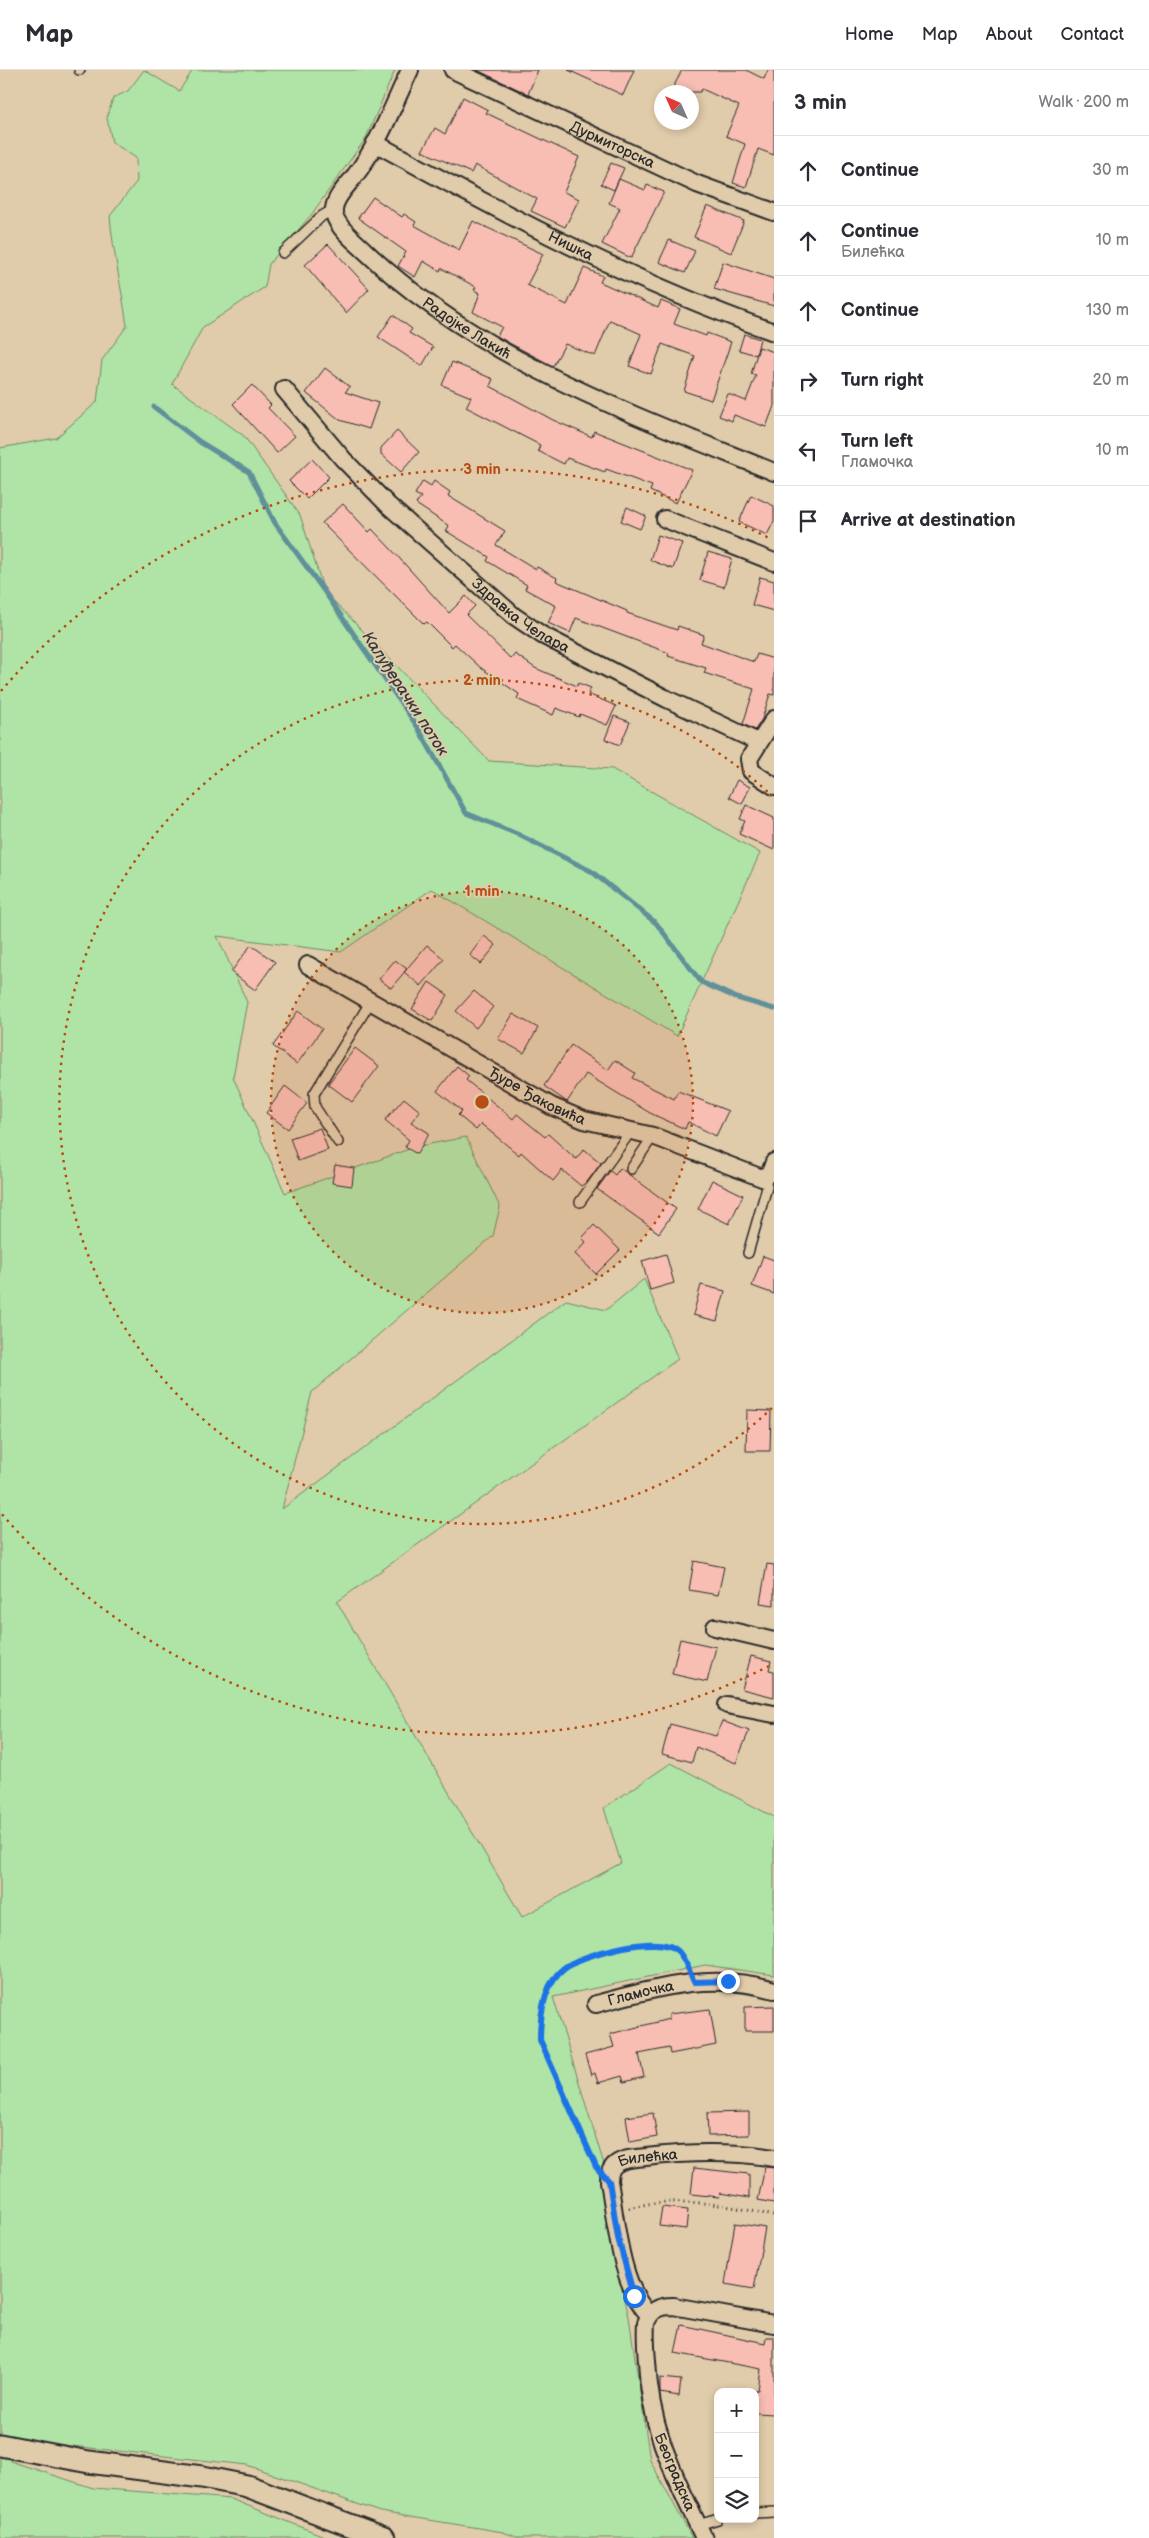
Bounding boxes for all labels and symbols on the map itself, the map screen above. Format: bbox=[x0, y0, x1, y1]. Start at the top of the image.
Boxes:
north arrow bbox=[654, 85, 699, 130]
street label: Дурмиторска bbox=[567, 117, 658, 173]
street label: Нишка bbox=[545, 227, 596, 265]
street label: Радојке Лакић bbox=[418, 293, 514, 364]
text: 3 min bbox=[463, 460, 501, 479]
street label: Здравка Челара bbox=[467, 574, 573, 658]
water label: Калуђерачки поток bbox=[357, 628, 452, 760]
text: 2 min bbox=[463, 671, 501, 690]
text: 1 min bbox=[464, 882, 500, 901]
street label: Ђуре Ђаковића bbox=[485, 1063, 588, 1130]
centre of rings bbox=[473, 1093, 491, 1111]
route end bbox=[717, 1970, 740, 1993]
street label: Гламочка bbox=[606, 1977, 676, 2011]
street label: Билећка bbox=[616, 2145, 678, 2171]
route start bbox=[623, 2285, 646, 2308]
street label: Београдска bbox=[650, 2430, 700, 2514]

